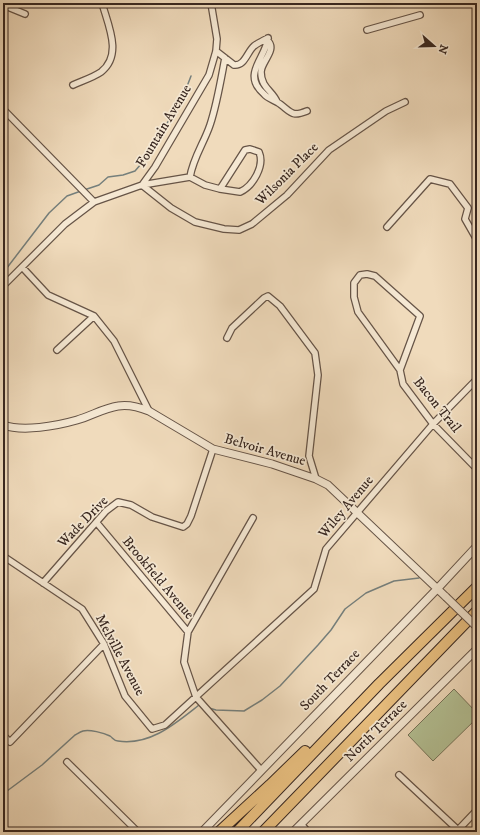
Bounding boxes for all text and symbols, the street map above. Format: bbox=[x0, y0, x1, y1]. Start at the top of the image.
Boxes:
north arrow bbox=[414, 26, 454, 66]
text: N bbox=[434, 42, 451, 56]
street label: Fountain Avenue bbox=[132, 81, 196, 171]
street label: Wilsonia Place bbox=[251, 138, 323, 210]
street label: Bacon Trail bbox=[409, 374, 465, 437]
street label: Belvoir Avenue bbox=[222, 430, 308, 470]
street label: Wiley Avenue bbox=[314, 472, 378, 543]
street label: Wade Drive bbox=[53, 492, 112, 552]
street label: Brookfield Avenue bbox=[118, 533, 198, 623]
street label: Melville Avenue bbox=[91, 611, 149, 699]
street label: South Terrace bbox=[296, 645, 364, 715]
street label: North Terrace bbox=[341, 696, 411, 766]

